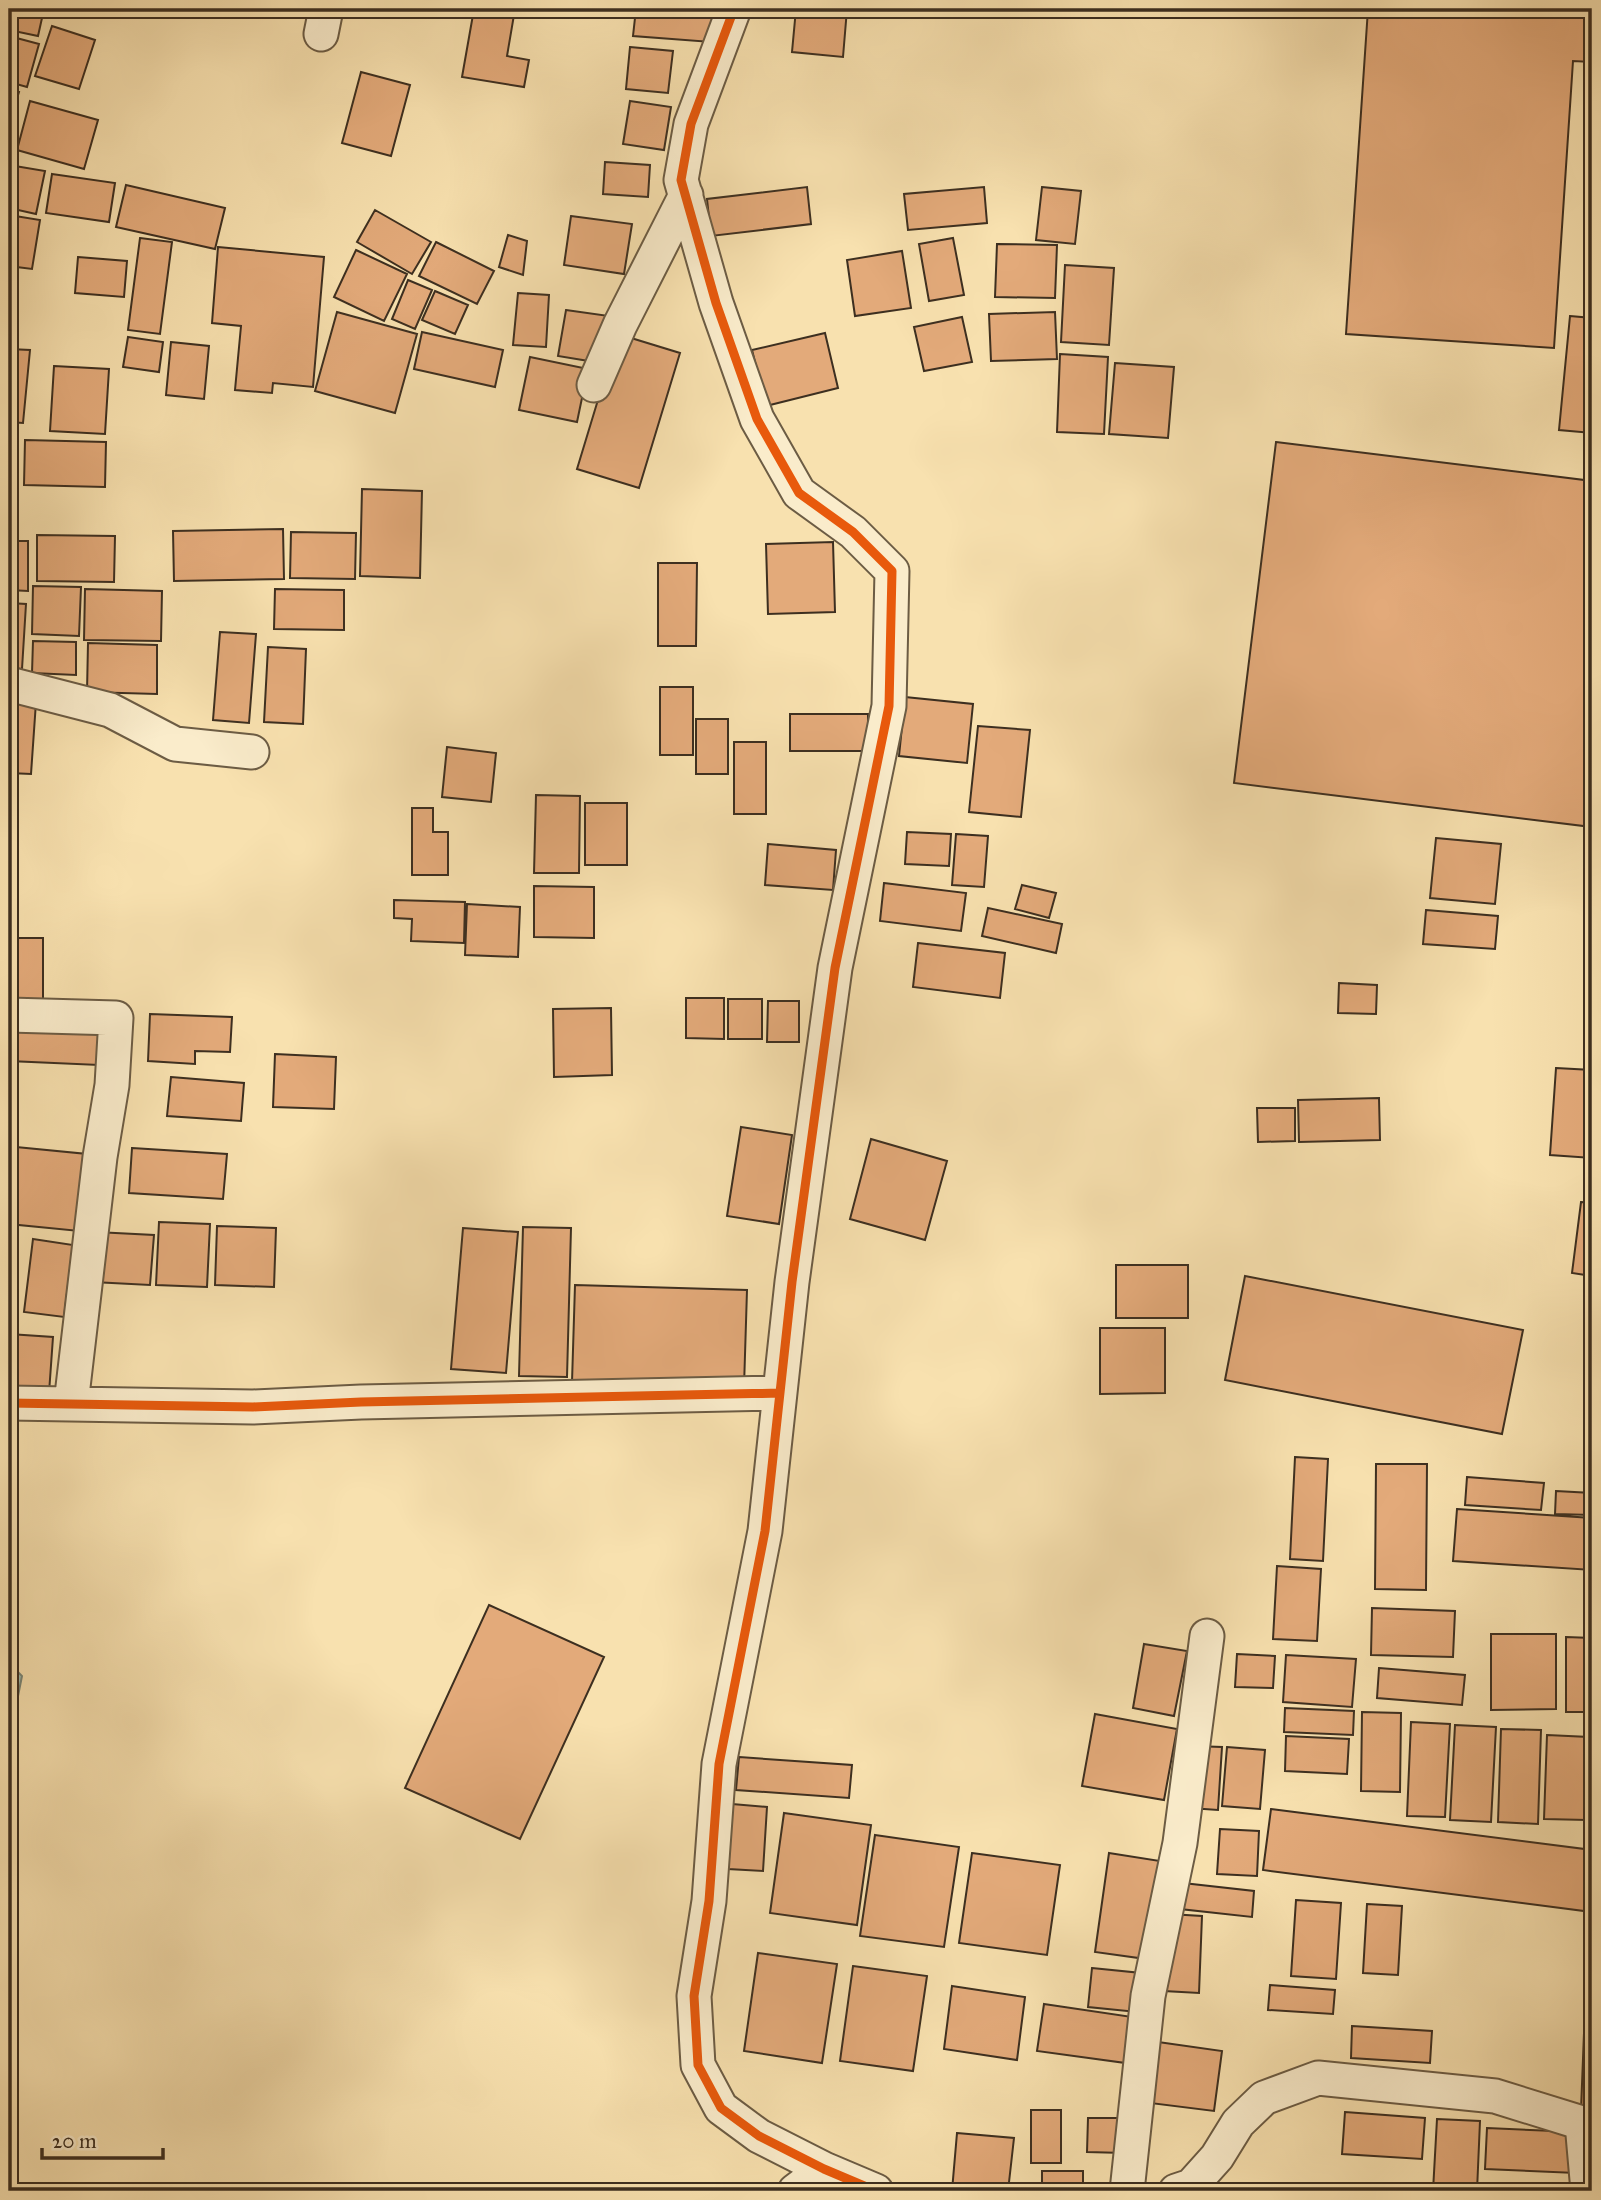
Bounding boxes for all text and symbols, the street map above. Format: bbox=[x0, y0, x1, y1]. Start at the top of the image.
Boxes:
scale bar bbox=[42, 2116, 163, 2160]
text: 20 m bbox=[52, 2128, 97, 2154]

